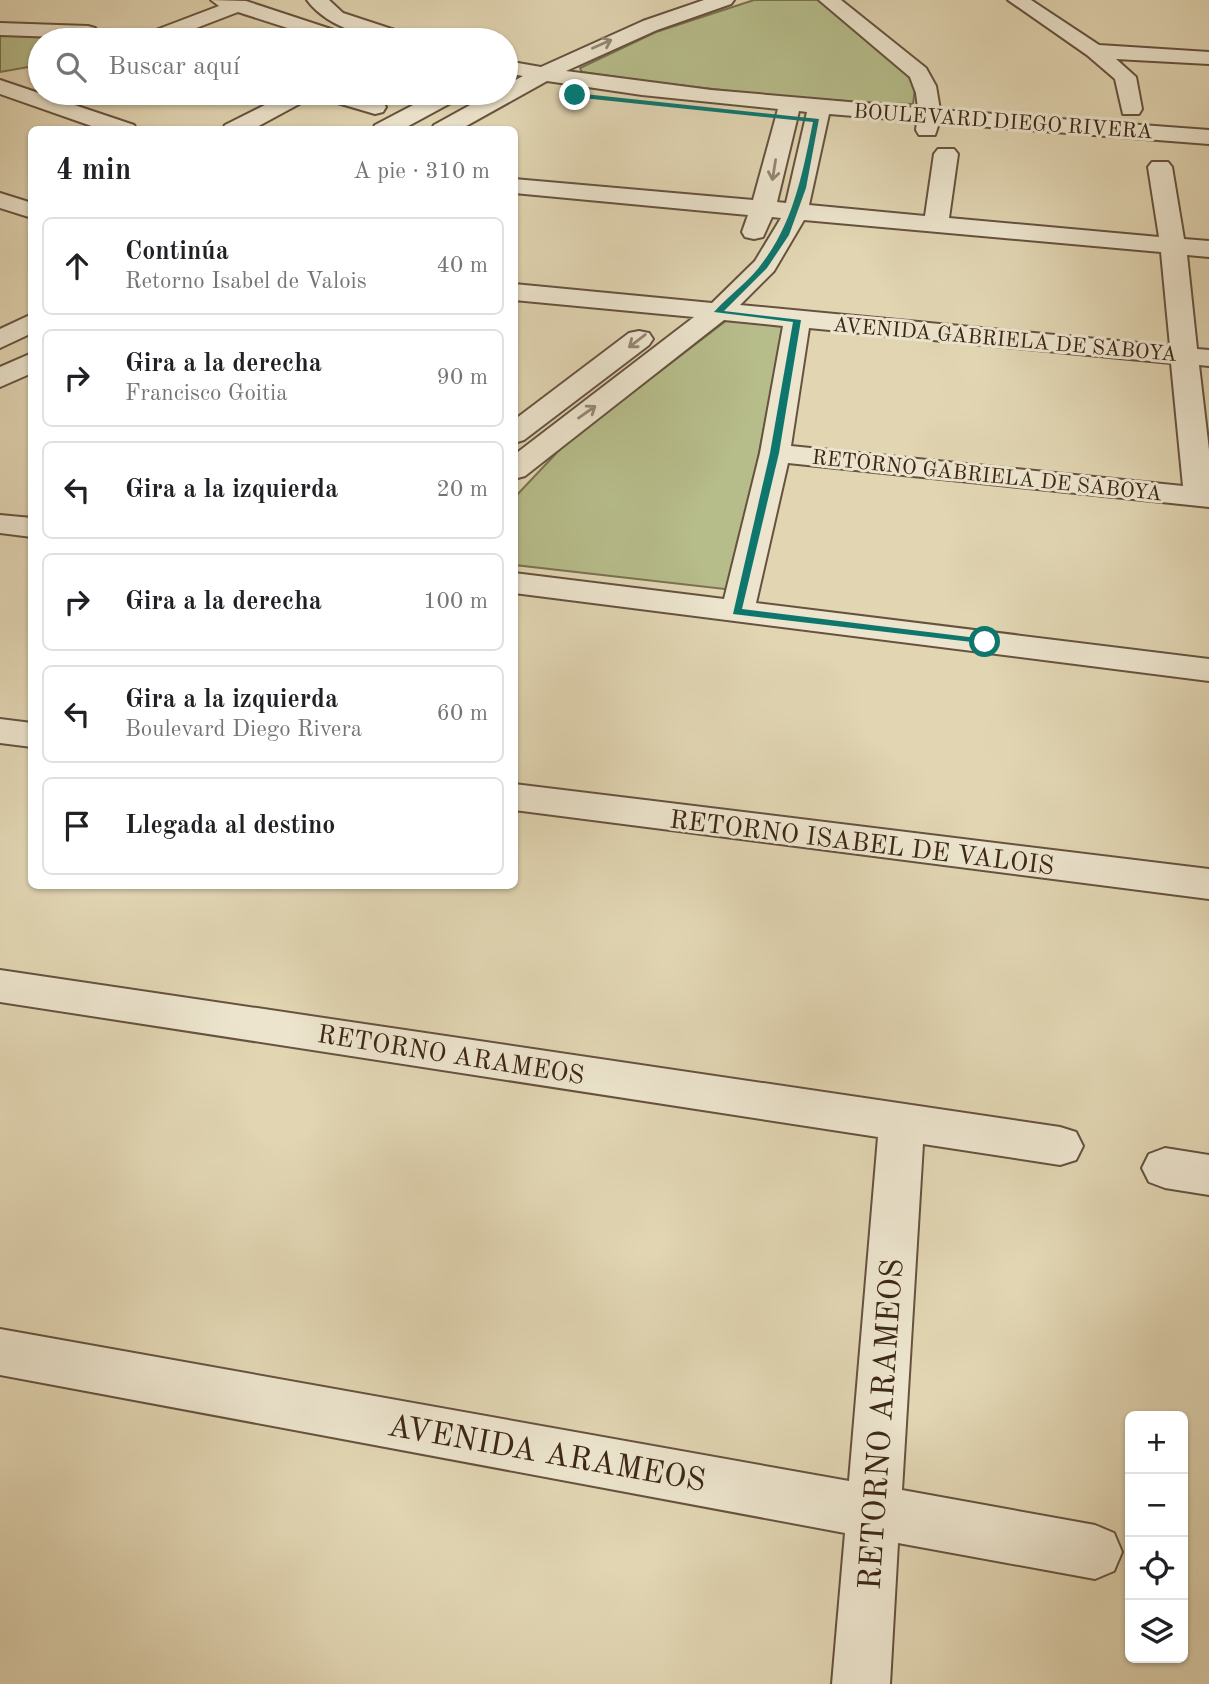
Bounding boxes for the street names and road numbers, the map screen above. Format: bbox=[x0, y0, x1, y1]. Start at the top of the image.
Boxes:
street label: BOULEVARD DIEGO RIVERA bbox=[853, 102, 1153, 143]
street label: AVENIDA GABRIELA DE SABOYA bbox=[832, 315, 1178, 366]
street label: RETORNO GABRIELA DE SABOYA bbox=[811, 448, 1163, 505]
street label: RETORNO ISABEL DE VALOIS bbox=[668, 807, 1056, 880]
street label: RETORNO ARAMEOS bbox=[315, 1022, 586, 1090]
street label: RETORNO ARAMEOS bbox=[855, 1257, 911, 1591]
street label: AVENIDA ARAMEOS bbox=[385, 1411, 708, 1499]

